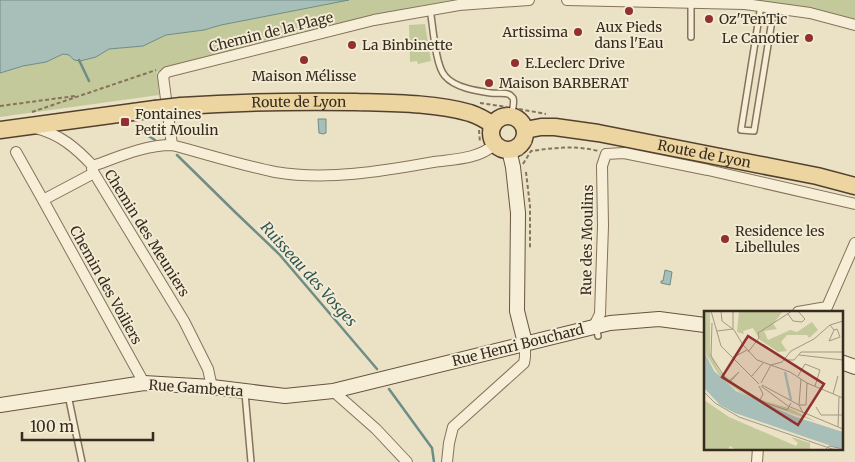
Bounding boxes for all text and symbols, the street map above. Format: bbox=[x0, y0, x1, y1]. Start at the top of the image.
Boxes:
marker: Aux Pieds dans l'Eau bbox=[623, 5, 635, 17]
street label: Chemin de la Plage bbox=[207, 8, 335, 56]
place label: Oz'TenTic bbox=[719, 10, 787, 28]
marker: Oz'TenTic bbox=[703, 13, 715, 25]
place label: Aux Pieds dans l'Eau bbox=[595, 18, 664, 52]
place label: Artissima bbox=[501, 23, 568, 41]
marker: Artissima bbox=[572, 26, 584, 38]
place label: Le Canotier bbox=[722, 29, 799, 47]
marker: Le Canotier bbox=[803, 32, 815, 44]
place label: La Binbinette bbox=[362, 36, 452, 54]
marker: La Binbinette bbox=[346, 39, 358, 51]
marker: Maison Mélisse bbox=[298, 54, 310, 66]
place label: E.Leclerc Drive bbox=[525, 54, 625, 72]
marker: E.Leclerc Drive bbox=[509, 57, 521, 69]
place label: Maison Mélisse bbox=[252, 67, 356, 85]
place label: Maison BARBERAT bbox=[499, 74, 629, 92]
marker: Maison BARBERAT bbox=[483, 77, 495, 89]
street label: Route de Lyon bbox=[251, 93, 346, 112]
place label: Fontaines Petit Moulin bbox=[135, 105, 219, 139]
marker: Fontaines Petit Moulin bbox=[119, 116, 131, 128]
street label: Route de Lyon bbox=[656, 136, 753, 172]
street label: Chemin des Meuniers bbox=[101, 166, 194, 300]
street label: Rue des Moulins bbox=[577, 184, 597, 296]
water label: Ruisseau des Vosges bbox=[257, 218, 361, 330]
street label: Chemin des Voiliers bbox=[66, 222, 146, 348]
place label: Residence les Libellules bbox=[735, 222, 825, 256]
marker: Residence les Libellules bbox=[719, 233, 731, 245]
inset map bbox=[704, 311, 842, 450]
street label: Rue Henri Bouchard bbox=[450, 320, 586, 370]
street label: Rue Gambetta bbox=[148, 376, 244, 400]
scale bar bbox=[22, 410, 154, 442]
text: 100 m bbox=[30, 417, 74, 436]

